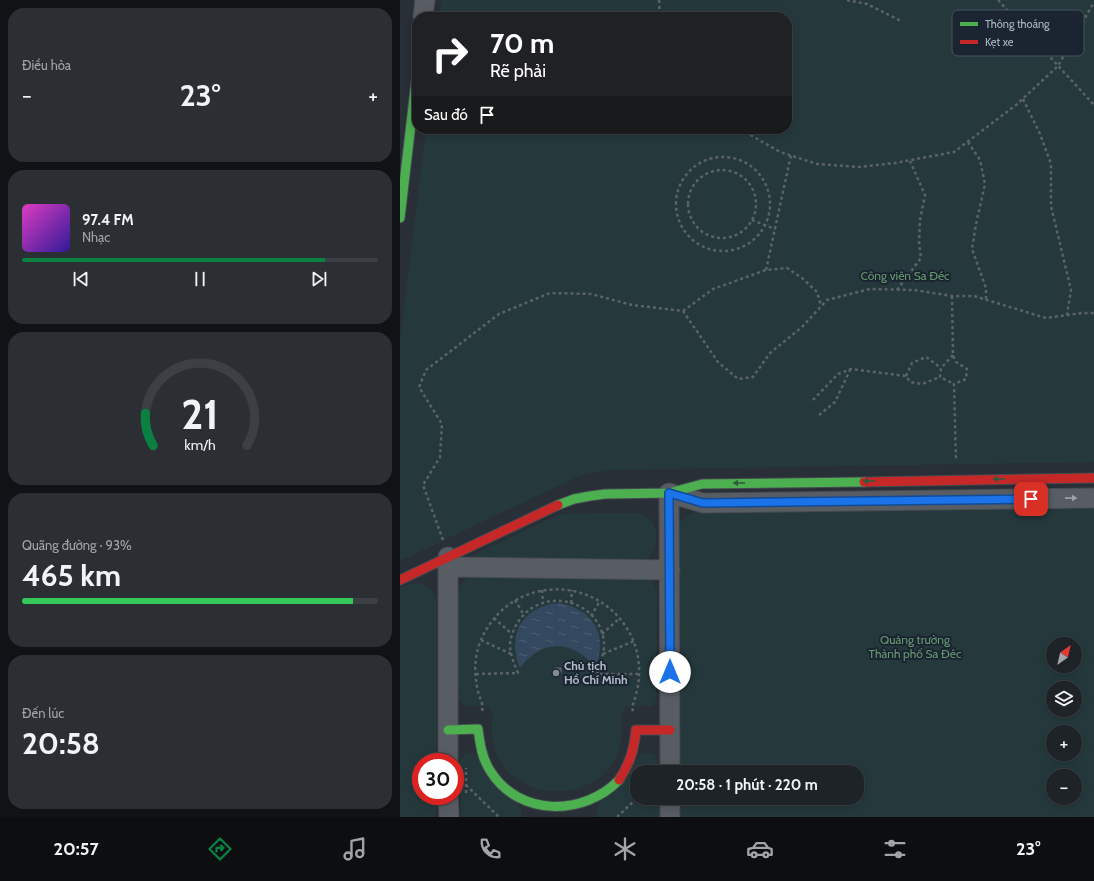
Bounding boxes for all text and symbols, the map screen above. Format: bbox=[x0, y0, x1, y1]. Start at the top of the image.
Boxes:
legend bbox=[952, 10, 1084, 56]
text: Thông thoáng bbox=[985, 17, 1050, 31]
text: 70 m bbox=[490, 26, 554, 60]
icon: right bbox=[424, 28, 476, 80]
text: Kẹt xe bbox=[985, 35, 1014, 49]
text: Điều hòa bbox=[22, 57, 71, 73]
text: Rẽ phải bbox=[490, 60, 546, 82]
text: 23° bbox=[180, 77, 220, 114]
text: − bbox=[22, 82, 32, 109]
text: + bbox=[368, 82, 378, 109]
icon: arrive bbox=[476, 104, 498, 126]
text: Sau đó bbox=[424, 106, 468, 124]
text: 97.4 FM bbox=[82, 211, 134, 229]
text: Nhạc bbox=[82, 229, 110, 245]
icon: previous bbox=[70, 268, 92, 290]
icon: pause bbox=[189, 268, 211, 290]
icon: next bbox=[308, 268, 330, 290]
park label: Công viên Sa Đéc bbox=[860, 268, 950, 283]
text: 21 bbox=[181, 389, 219, 439]
text: km/h bbox=[184, 436, 216, 454]
one-way arrow bbox=[992, 476, 1005, 482]
one-way arrow bbox=[862, 478, 875, 484]
one-way arrow bbox=[732, 480, 745, 486]
pin bbox=[1014, 482, 1048, 516]
icon: arrive bbox=[1020, 488, 1042, 510]
one-way arrow bbox=[1065, 495, 1078, 501]
text: Quãng đường · 93% bbox=[22, 537, 132, 553]
text: 465 km bbox=[22, 557, 121, 594]
park label: Quảng trường Thành phố Sa Đéc bbox=[869, 632, 962, 661]
north arrow bbox=[1046, 637, 1082, 673]
map controls bbox=[1046, 637, 1082, 805]
position arrow bbox=[649, 651, 691, 693]
place label: Chủ tịch Hồ Chí Minh bbox=[564, 658, 628, 687]
marker: Chủ tịch Hồ Chí Minh bbox=[551, 668, 561, 678]
button: layers bbox=[1046, 681, 1082, 717]
text: Đến lúc bbox=[22, 705, 64, 721]
text: 20:58 bbox=[22, 725, 100, 762]
button: + bbox=[1046, 725, 1082, 761]
speed limit sign: 30 bbox=[412, 753, 464, 805]
button: − bbox=[1046, 769, 1082, 805]
text: 20:58 · 1 phút · 220 m bbox=[676, 776, 818, 794]
icon: directions bbox=[206, 835, 234, 863]
icon: music bbox=[341, 835, 369, 863]
icon: phone bbox=[476, 835, 504, 863]
icon: climate bbox=[611, 835, 639, 863]
icon: car bbox=[746, 835, 774, 863]
icon: filters bbox=[881, 835, 909, 863]
text: 20:57 bbox=[54, 838, 99, 860]
text: 23° bbox=[1016, 838, 1040, 860]

